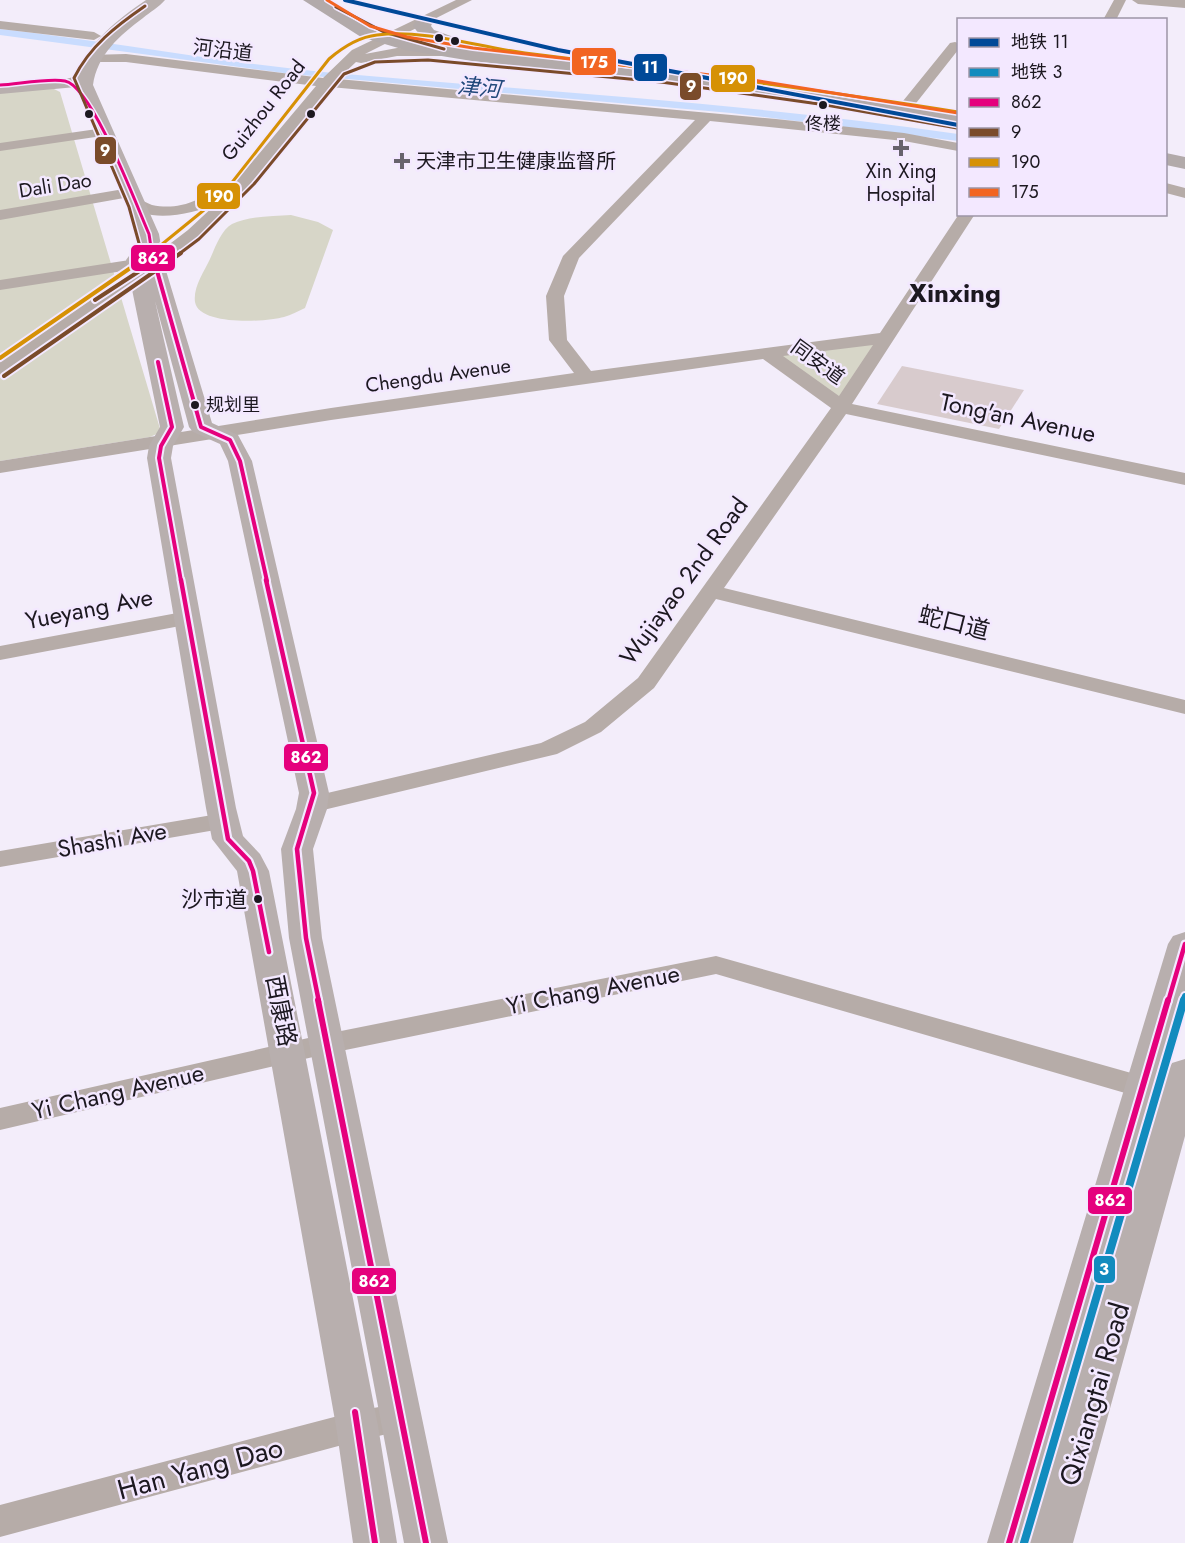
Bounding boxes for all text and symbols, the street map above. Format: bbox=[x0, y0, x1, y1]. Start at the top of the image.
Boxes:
legend bbox=[957, 18, 1167, 216]
text: 地铁 11 bbox=[1011, 29, 1069, 55]
street label: 河沿道 bbox=[191, 32, 254, 69]
unlabelled marker bbox=[433, 32, 445, 44]
unlabelled marker bbox=[449, 35, 461, 47]
line badge: 175 bbox=[571, 47, 617, 76]
text: 175 bbox=[580, 51, 608, 74]
line badge: 11 bbox=[633, 53, 668, 82]
street label: Guizhou Road bbox=[215, 54, 312, 167]
text: 11 bbox=[642, 56, 658, 79]
text: 地铁 3 bbox=[1011, 59, 1062, 85]
line badge: 190 bbox=[710, 64, 756, 93]
text: 190 bbox=[718, 67, 748, 90]
water label: 津河 bbox=[456, 69, 506, 105]
line badge: 9 bbox=[679, 72, 702, 101]
text: 9 bbox=[686, 75, 696, 98]
text: 862 bbox=[1011, 89, 1041, 115]
marker: 佟楼 bbox=[817, 99, 829, 111]
unlabelled marker bbox=[83, 108, 95, 120]
unlabelled marker bbox=[305, 108, 317, 120]
place label: 佟楼 bbox=[805, 111, 841, 137]
text: 9 bbox=[1011, 119, 1021, 145]
line badge: 9 bbox=[94, 136, 117, 165]
text: 9 bbox=[100, 139, 110, 162]
marker: Xin Xing Hospital bbox=[892, 139, 910, 157]
place label: 天津市卫生健康监督所 bbox=[416, 147, 616, 176]
text: 190 bbox=[1011, 149, 1040, 175]
marker: 天津市卫生健康监督所 bbox=[393, 152, 411, 170]
place label: Xin Xing Hospital bbox=[866, 157, 937, 209]
street label: Dali Dao bbox=[17, 165, 94, 206]
text: 175 bbox=[1011, 179, 1039, 205]
line badge: 190 bbox=[196, 182, 241, 210]
text: 190 bbox=[204, 185, 234, 208]
line badge: 862 bbox=[130, 244, 176, 272]
text: 862 bbox=[137, 247, 169, 270]
district label: Xinxing bbox=[909, 274, 1001, 312]
street label: 同安道 bbox=[785, 333, 850, 392]
street label: Chengdu Avenue bbox=[363, 351, 513, 400]
street label: Tong'an Avenue bbox=[937, 384, 1099, 451]
place label: 规划里 bbox=[206, 392, 260, 418]
marker: 规划里 bbox=[189, 399, 201, 411]
street label: Wujiayao 2nd Road bbox=[611, 490, 756, 672]
street label: Yueyang Ave bbox=[22, 579, 156, 638]
street label: 蛇口道 bbox=[915, 597, 993, 648]
line badge: 862 bbox=[283, 743, 329, 772]
text: 862 bbox=[290, 746, 322, 769]
street label: Shashi Ave bbox=[55, 813, 169, 866]
place label: 沙市道 bbox=[181, 883, 247, 915]
marker: 沙市道 bbox=[252, 893, 264, 905]
street label: Yi Chang Avenue bbox=[503, 956, 682, 1023]
street label: 西康路 bbox=[257, 972, 306, 1050]
street label: Yi Chang Avenue bbox=[28, 1055, 207, 1128]
line badge: 862 bbox=[1087, 1186, 1133, 1215]
text: 862 bbox=[1094, 1189, 1126, 1212]
line badge: 3 bbox=[1093, 1255, 1116, 1284]
text: 3 bbox=[1099, 1258, 1109, 1281]
line badge: 862 bbox=[351, 1267, 397, 1295]
text: 862 bbox=[358, 1270, 390, 1293]
street label: Qixiangtai Road bbox=[1049, 1298, 1140, 1491]
street label: Han Yang Dao bbox=[113, 1427, 287, 1510]

